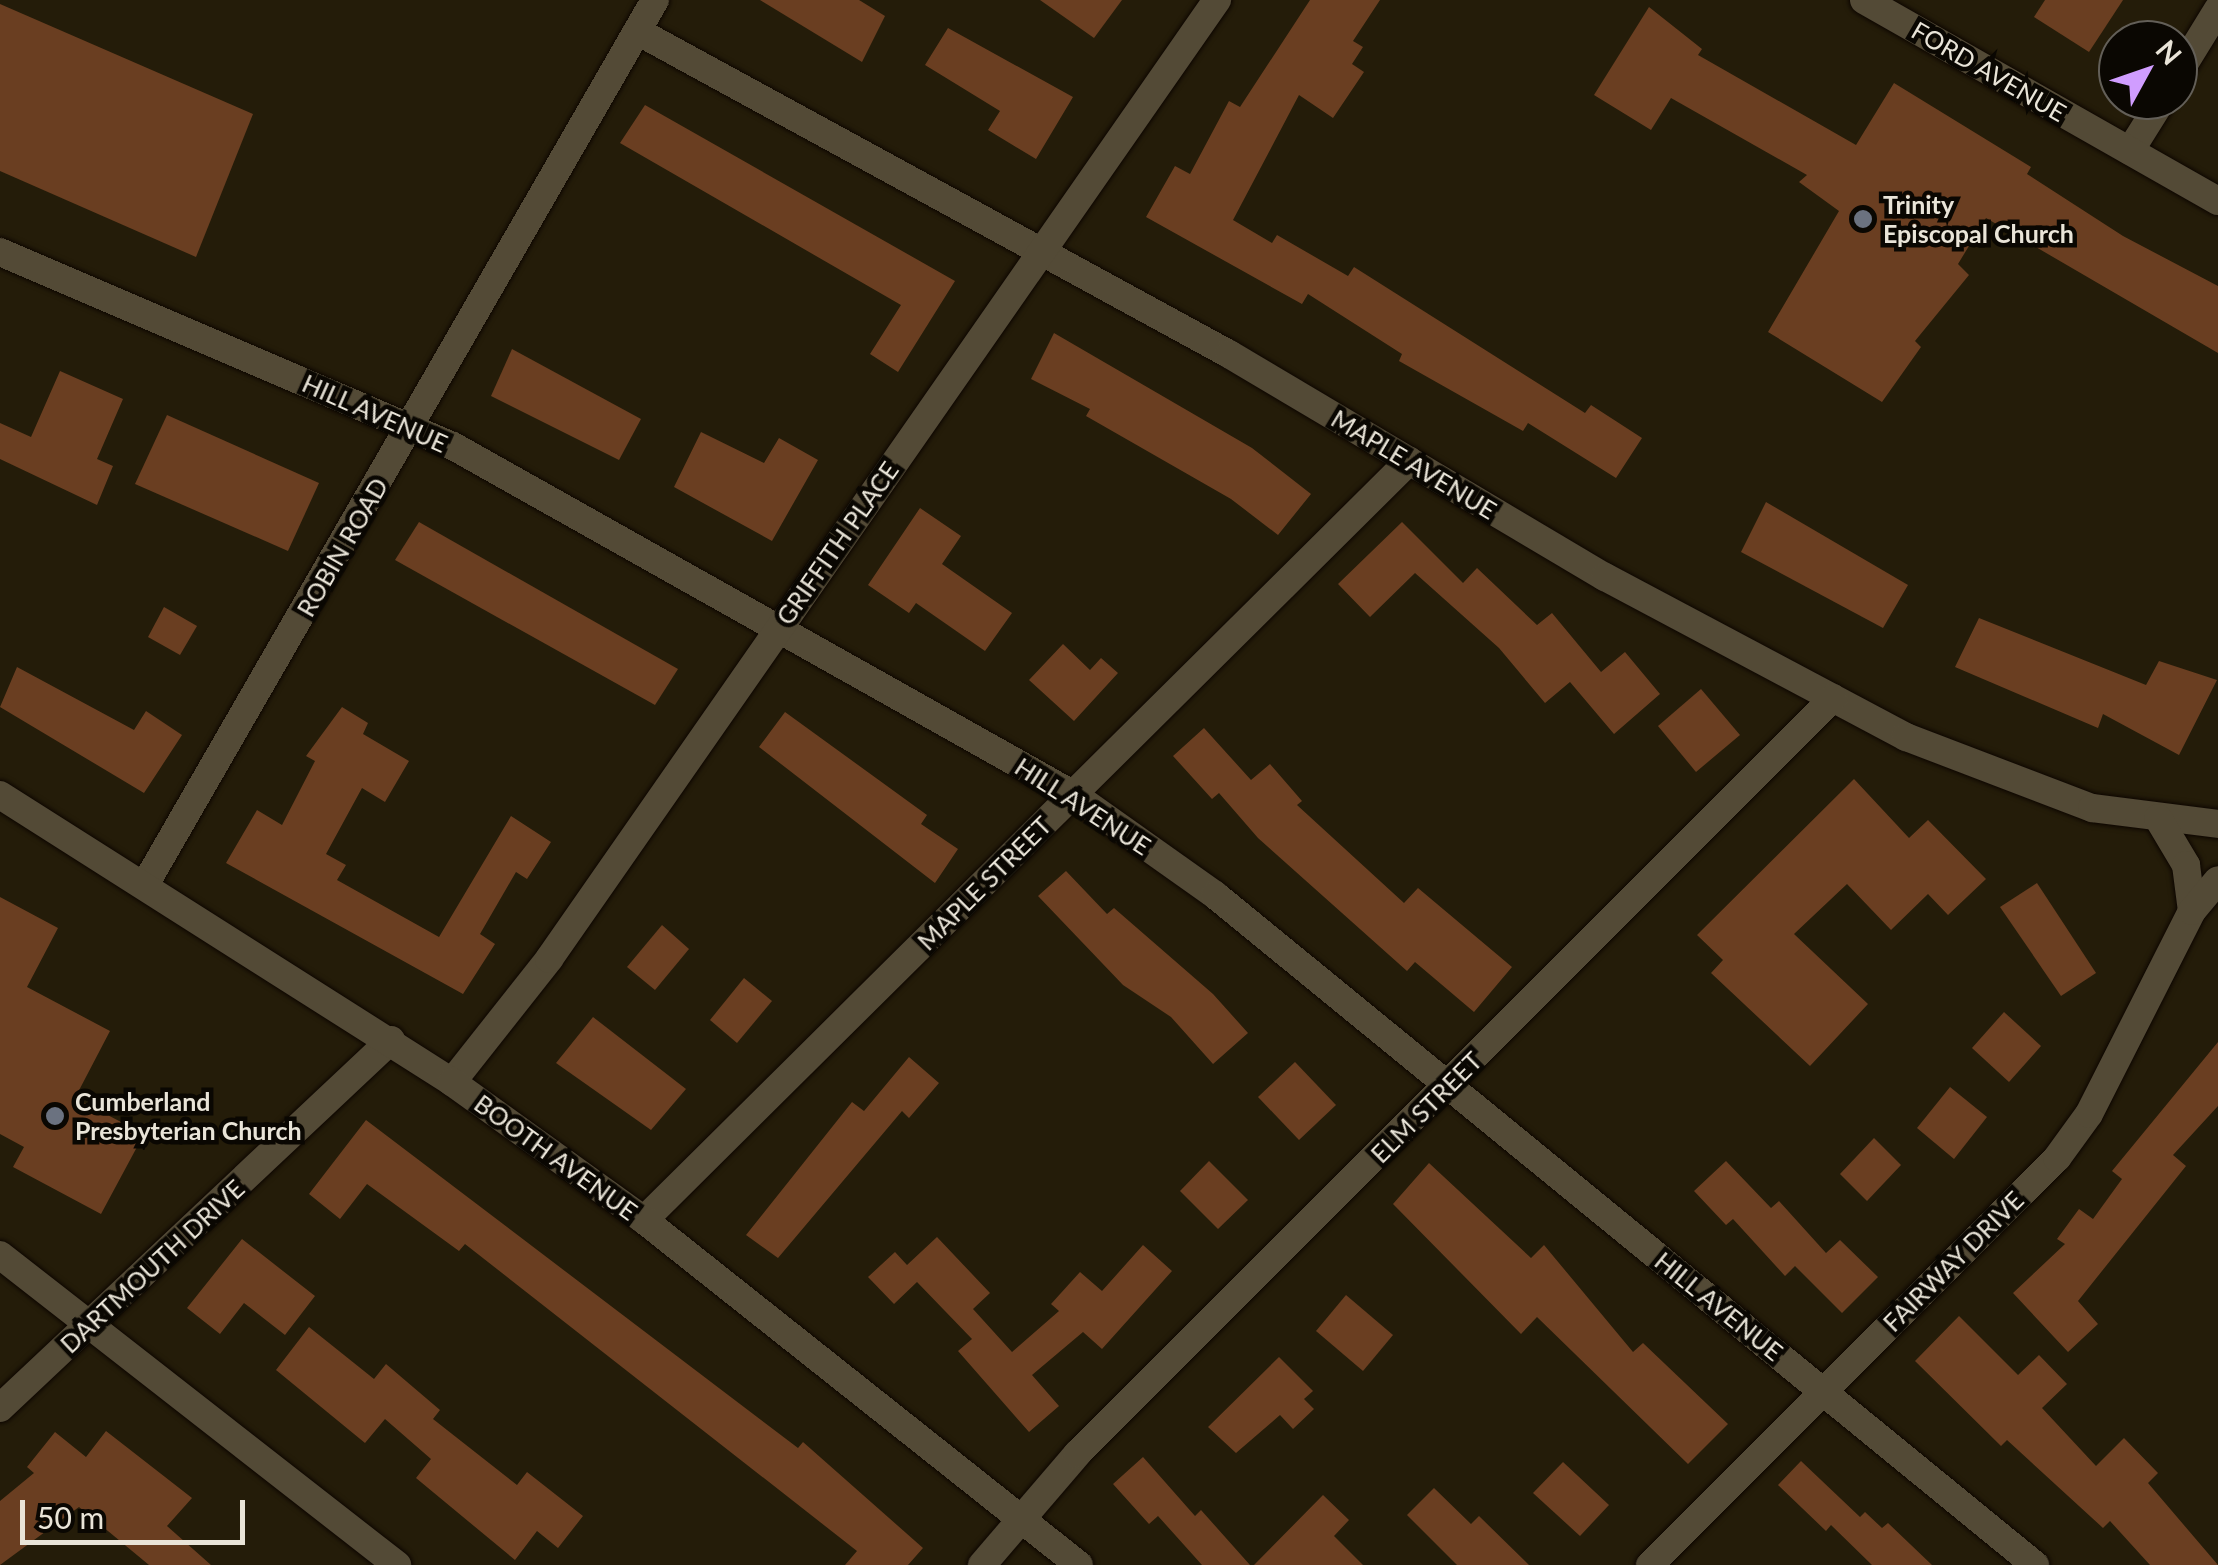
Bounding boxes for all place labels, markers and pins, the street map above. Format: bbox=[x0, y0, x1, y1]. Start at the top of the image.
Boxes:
place label: Trinity Episcopal Church bbox=[1883, 190, 2074, 249]
marker: Trinity Episcopal Church bbox=[1852, 208, 1874, 230]
place label: Cumberland Presbyterian Church bbox=[75, 1087, 302, 1146]
marker: Cumberland Presbyterian Church bbox=[44, 1105, 66, 1127]

